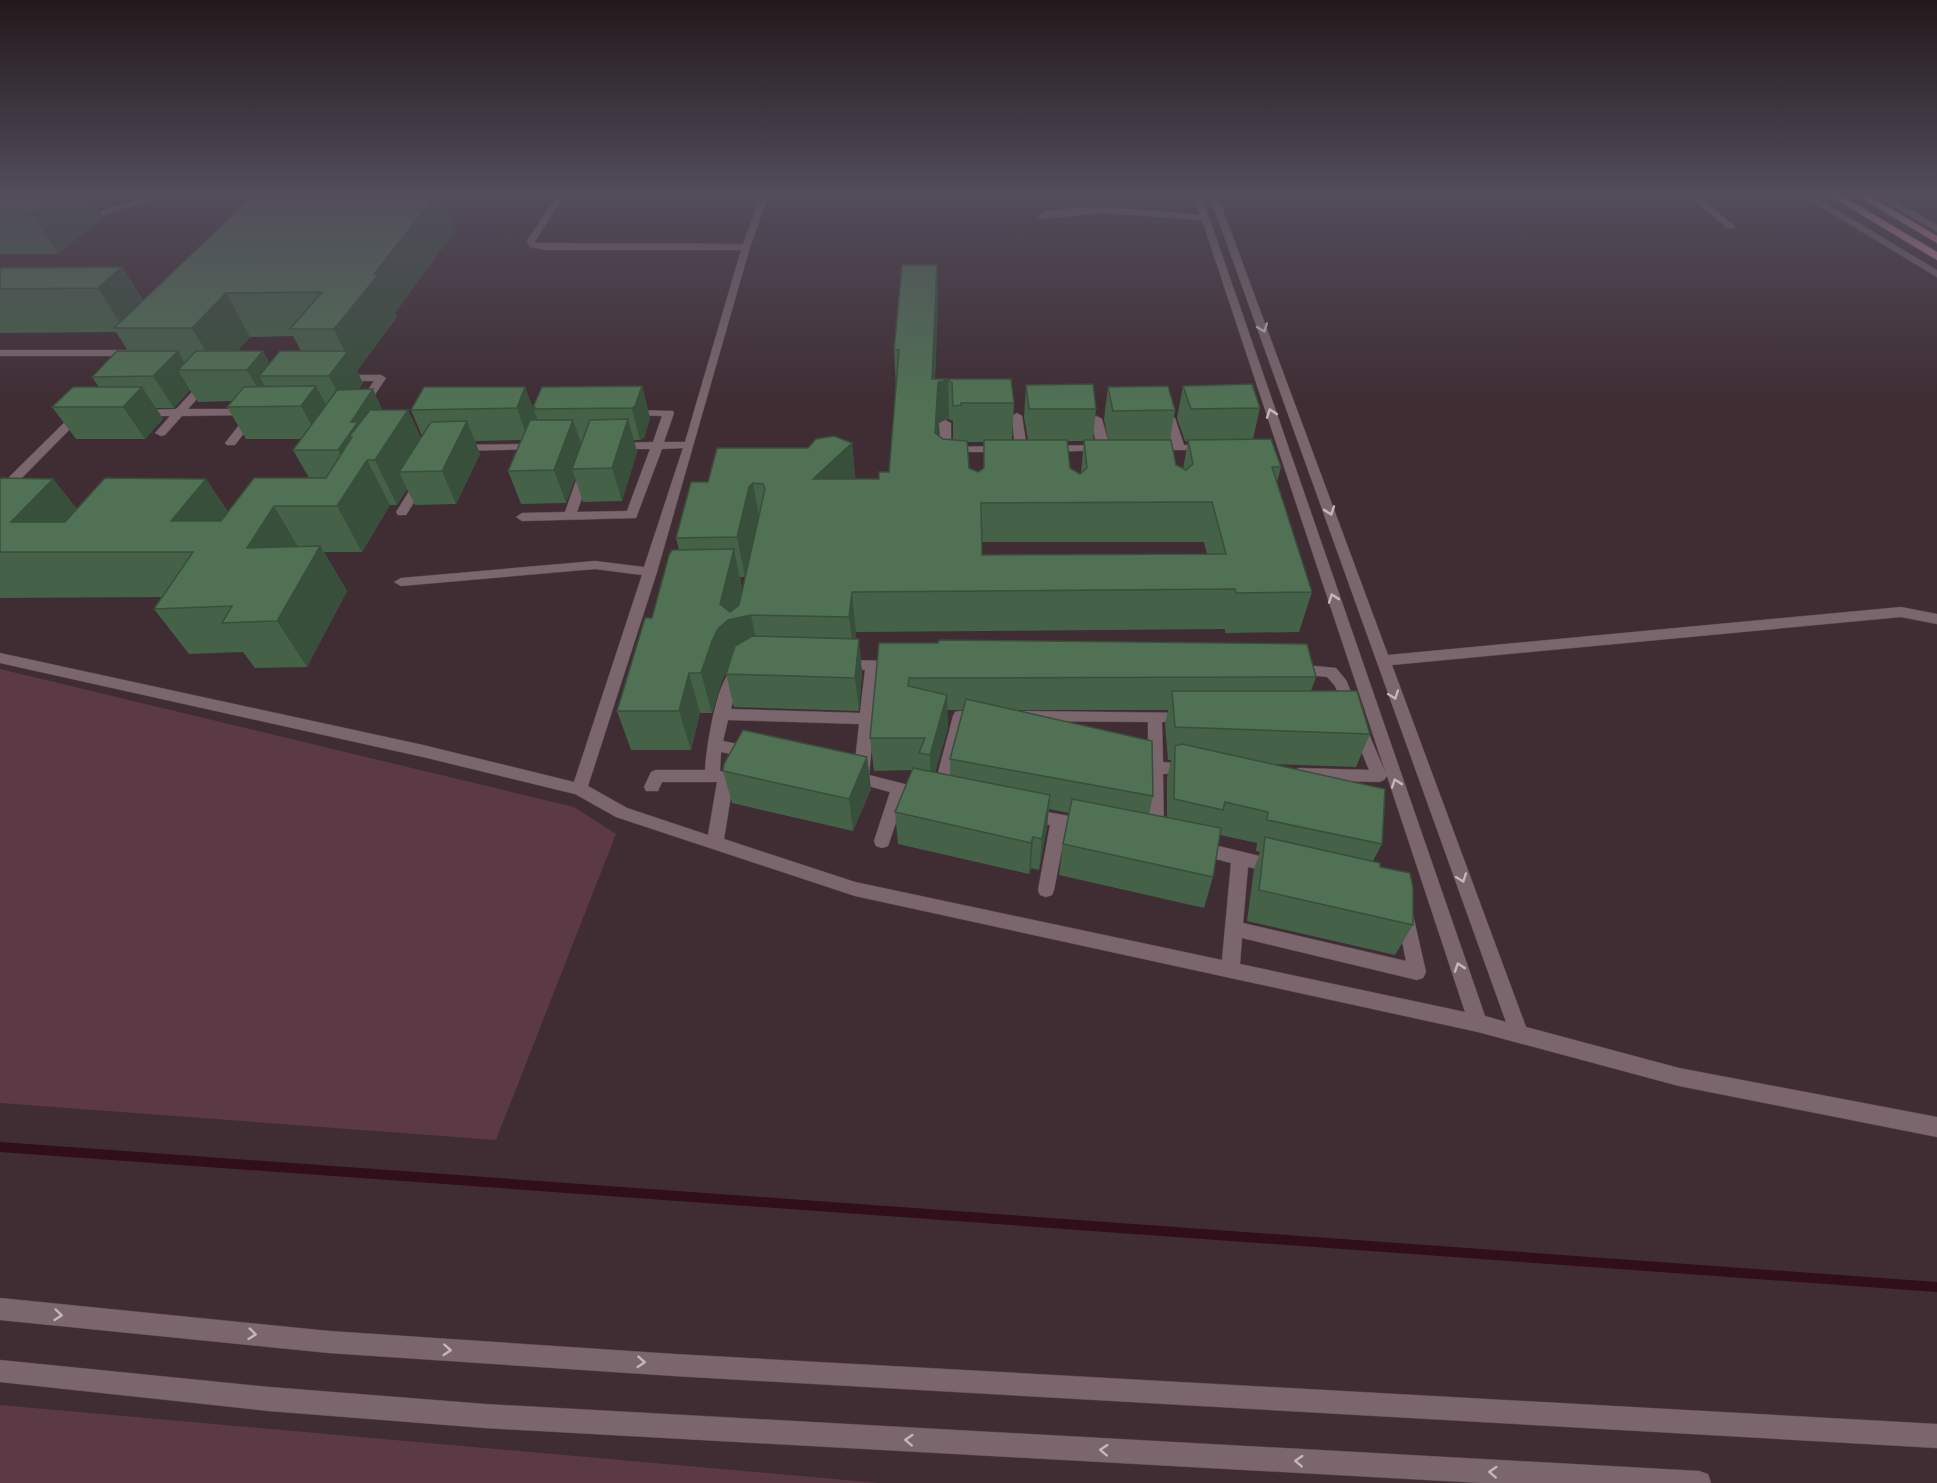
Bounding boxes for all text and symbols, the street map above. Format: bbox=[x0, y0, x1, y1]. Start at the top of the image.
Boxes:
one-way arrow bbox=[1255, 322, 1268, 333]
one-way arrow bbox=[1265, 408, 1278, 419]
one-way arrow bbox=[1322, 505, 1335, 516]
one-way arrow bbox=[1328, 593, 1341, 604]
one-way arrow bbox=[1387, 689, 1400, 700]
one-way arrow bbox=[1390, 778, 1403, 789]
one-way arrow bbox=[1454, 872, 1467, 883]
one-way arrow bbox=[1453, 962, 1466, 973]
one-way arrow bbox=[54, 1308, 63, 1321]
one-way arrow bbox=[248, 1327, 257, 1340]
one-way arrow bbox=[442, 1343, 451, 1356]
one-way arrow bbox=[637, 1356, 646, 1369]
one-way arrow bbox=[905, 1433, 914, 1446]
one-way arrow bbox=[1099, 1444, 1108, 1457]
one-way arrow bbox=[1294, 1455, 1303, 1468]
one-way arrow bbox=[1489, 1465, 1498, 1478]

